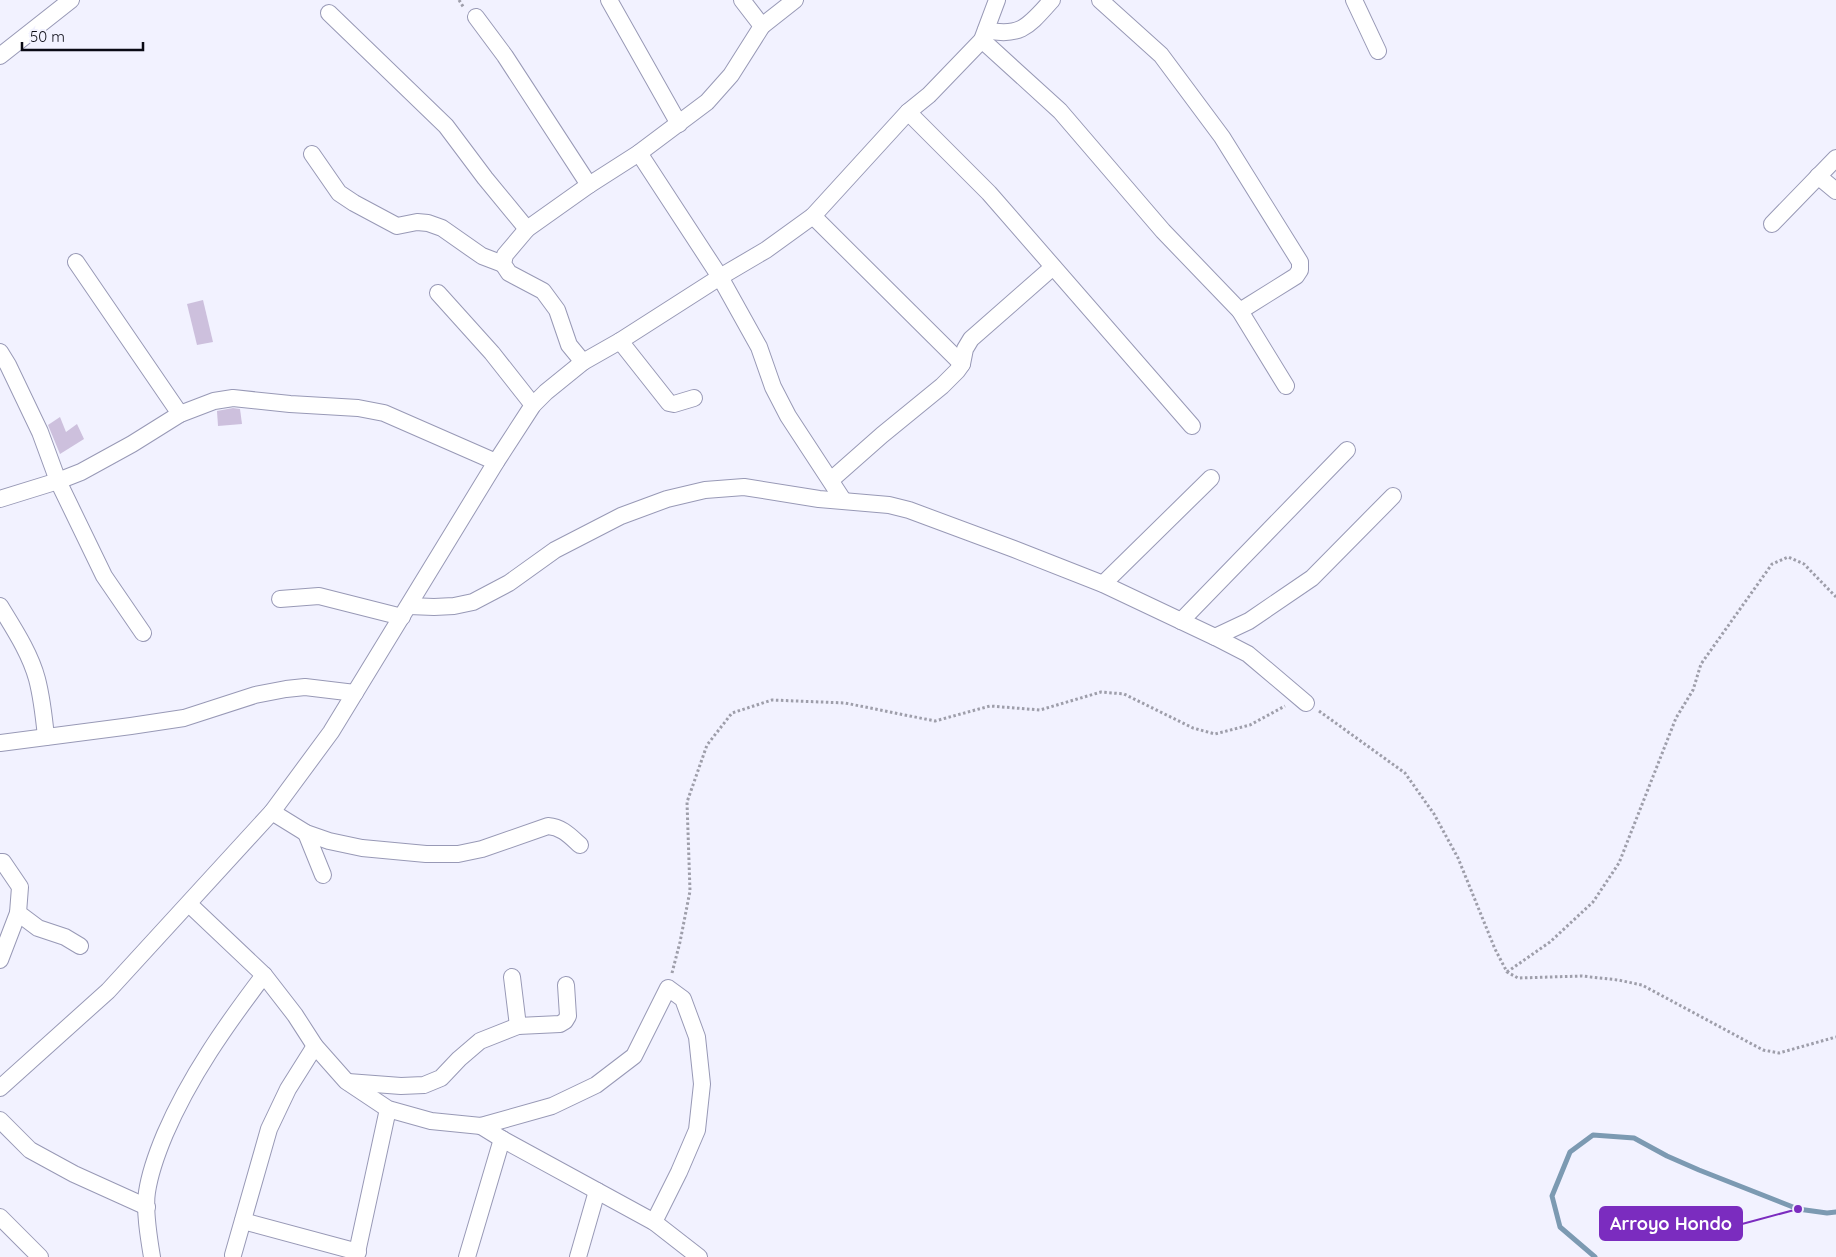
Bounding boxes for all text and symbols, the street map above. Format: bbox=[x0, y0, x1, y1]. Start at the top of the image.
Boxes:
scale bar bbox=[22, 20, 144, 52]
text: 50 m bbox=[30, 27, 65, 46]
callout: Arroyo Hondo bbox=[1600, 1207, 1742, 1240]
text: Arroyo Hondo bbox=[1610, 1212, 1732, 1235]

